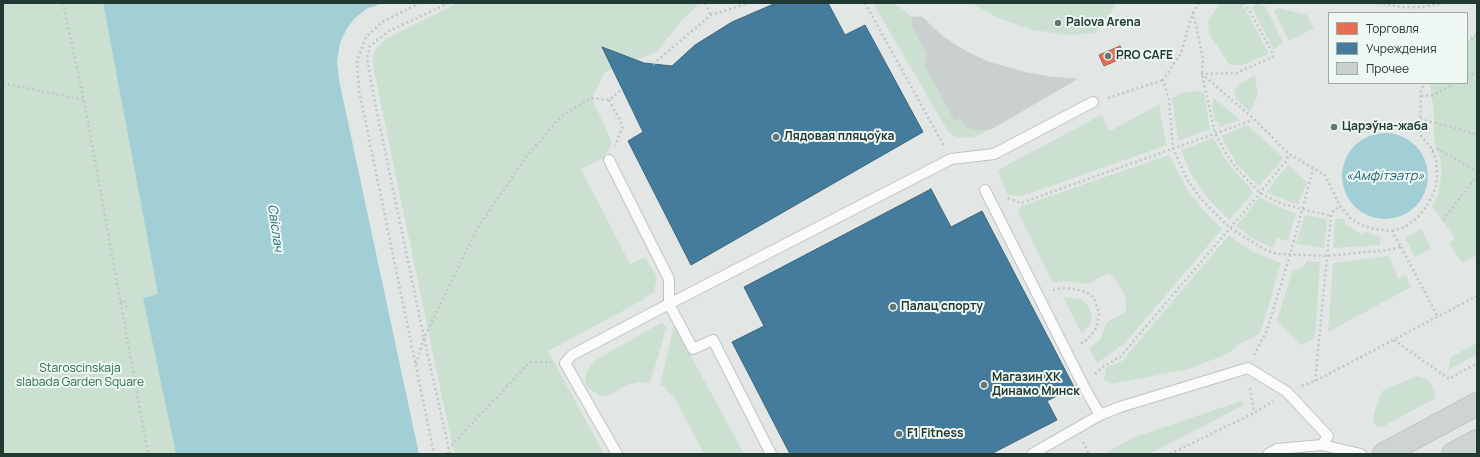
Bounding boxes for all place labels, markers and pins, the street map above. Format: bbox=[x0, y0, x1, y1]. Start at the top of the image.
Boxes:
place label: Palova Arena bbox=[1066, 16, 1141, 30]
marker: Palova Arena bbox=[1053, 18, 1063, 28]
place label: PRO CAFE bbox=[1116, 49, 1173, 63]
marker: PRO CAFE bbox=[1103, 51, 1113, 61]
place label: Царэўна-жаба bbox=[1342, 120, 1428, 134]
marker: Царэўна-жаба bbox=[1329, 122, 1339, 132]
place label: Лядовая пляцоўка bbox=[784, 130, 894, 144]
marker: Лядовая пляцоўка bbox=[771, 132, 781, 142]
place label: Палац спорту bbox=[901, 300, 983, 314]
marker: Палац спорту bbox=[888, 302, 898, 312]
place label: Магазин ХК Динамо Минск bbox=[992, 371, 1080, 399]
marker: Магазин ХК Динамо Минск bbox=[979, 380, 989, 390]
place label: F1 Fitness bbox=[907, 427, 963, 441]
marker: F1 Fitness bbox=[894, 429, 904, 439]

